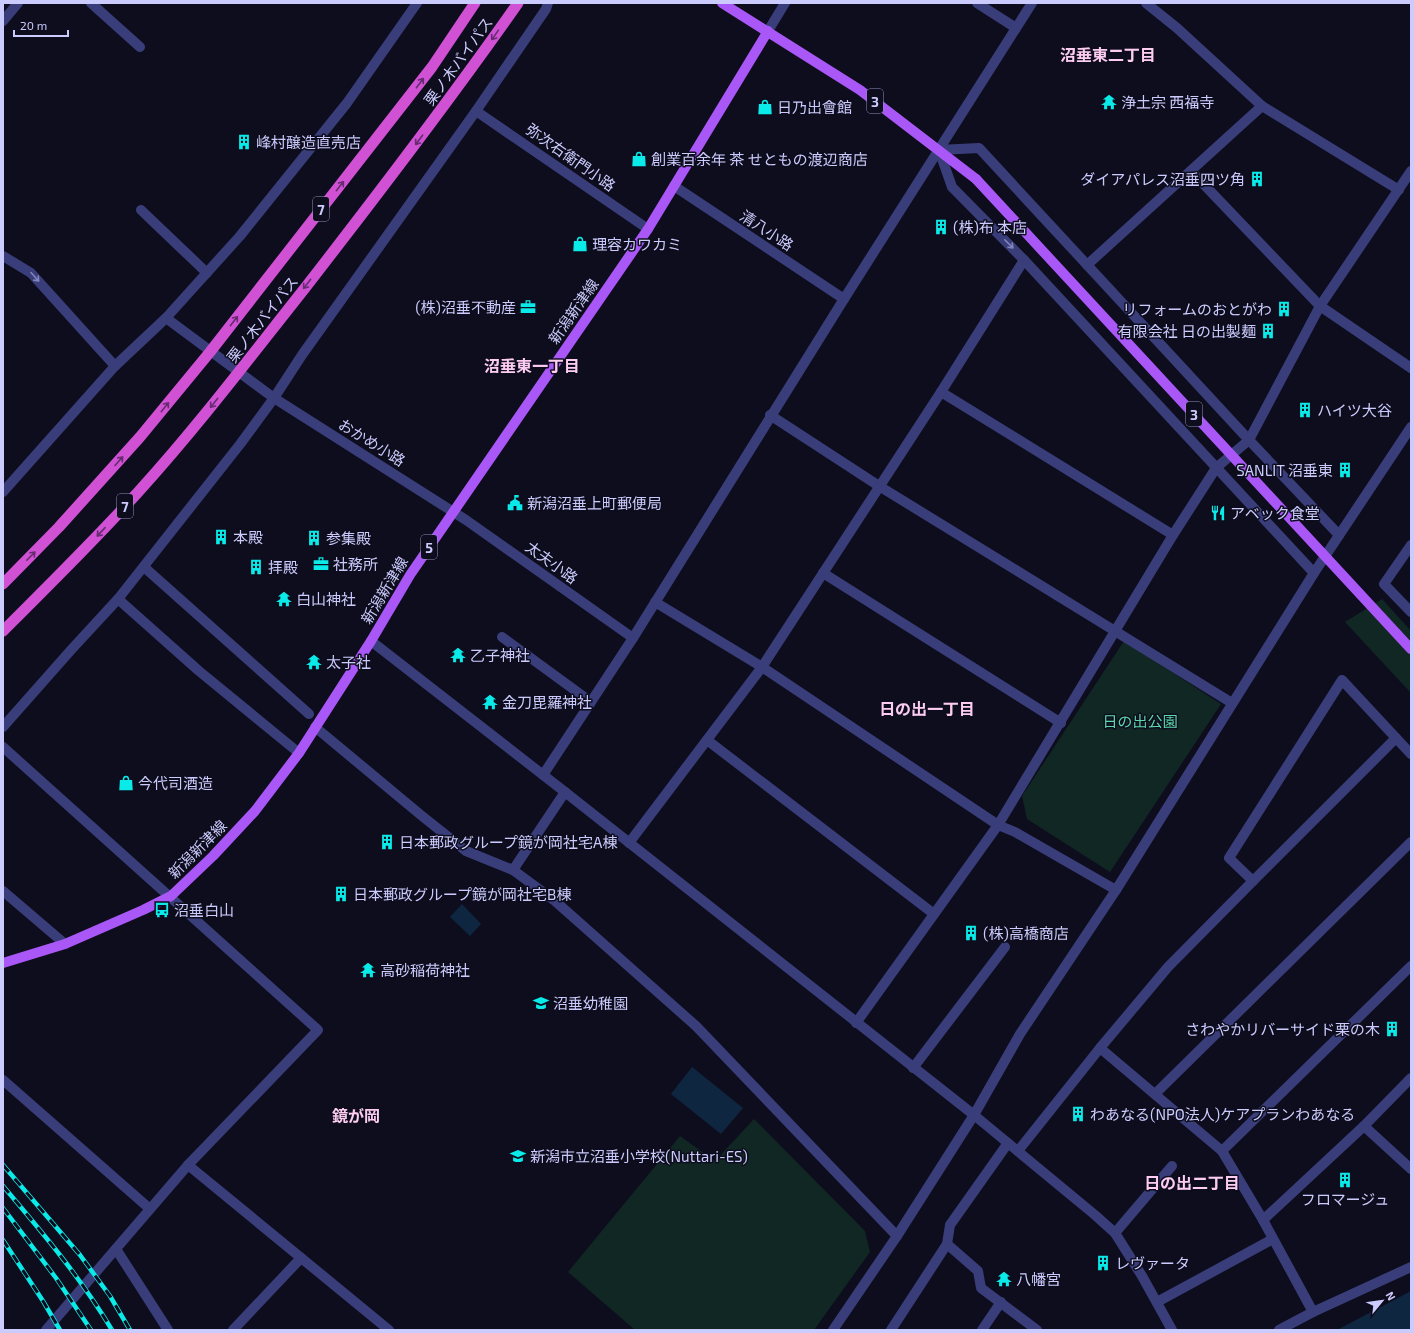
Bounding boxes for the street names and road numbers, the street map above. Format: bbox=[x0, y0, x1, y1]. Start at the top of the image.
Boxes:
street label: 栗ノ木バイパス bbox=[420, 13, 496, 109]
road number: 3 bbox=[867, 89, 883, 113]
street label: 弥次右衛門小路 bbox=[523, 120, 619, 194]
road number: 7 bbox=[313, 197, 329, 221]
street label: 清八小路 bbox=[737, 206, 797, 254]
street label: 栗ノ木バイパス bbox=[223, 272, 301, 366]
street label: 新潟新津線 bbox=[544, 275, 602, 347]
road number: 3 bbox=[1186, 402, 1202, 426]
street label: おかめ小路 bbox=[335, 414, 409, 470]
road number: 7 bbox=[117, 494, 133, 518]
road number: 5 bbox=[421, 535, 437, 559]
street label: 太夫小路 bbox=[522, 537, 582, 587]
street label: 新潟新津線 bbox=[357, 553, 411, 627]
street label: 新潟新津線 bbox=[164, 816, 230, 882]

